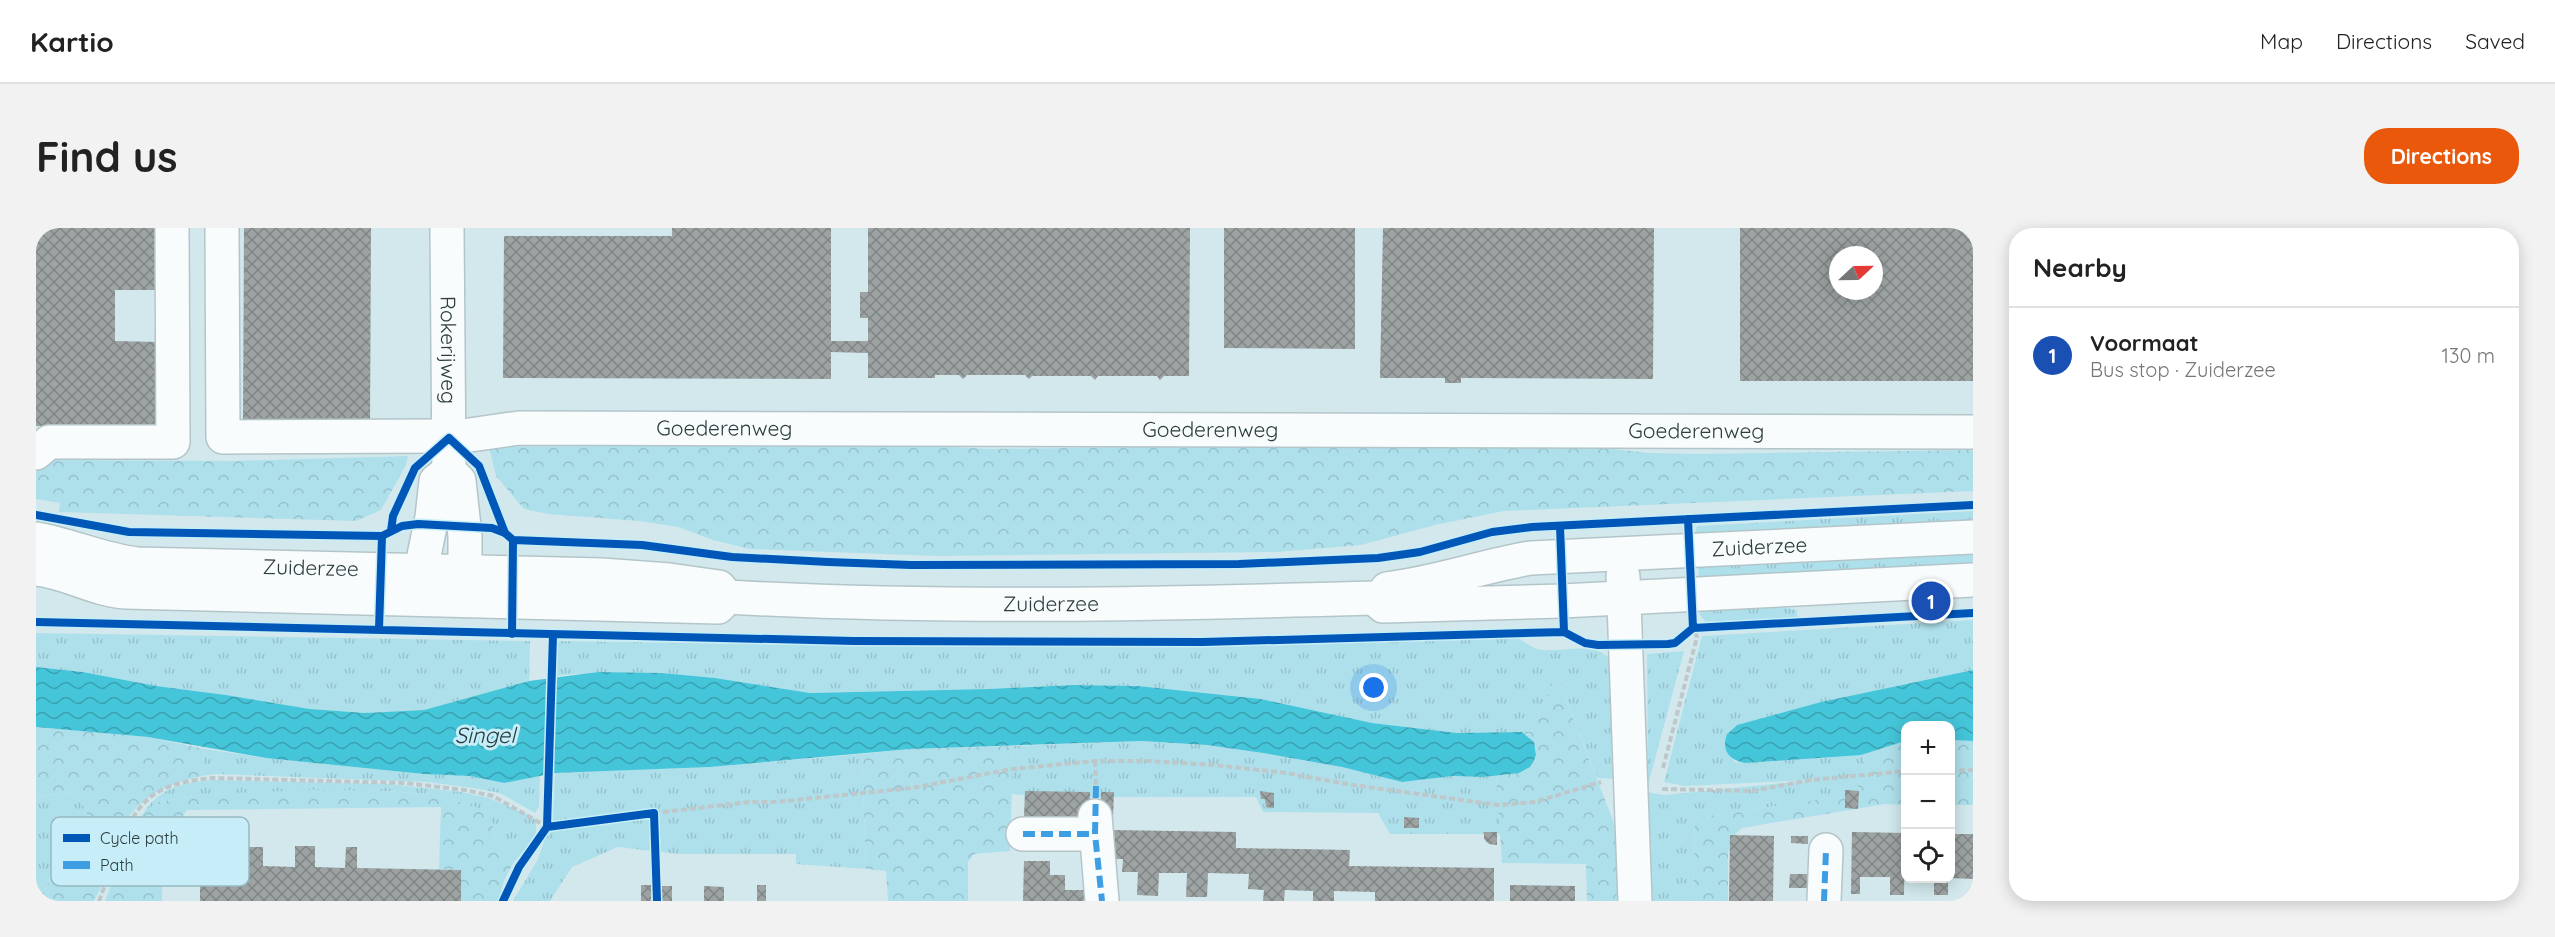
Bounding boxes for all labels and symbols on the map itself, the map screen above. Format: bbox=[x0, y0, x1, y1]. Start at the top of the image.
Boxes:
north arrow bbox=[1829, 246, 1883, 300]
street label: Rokerijweg bbox=[436, 296, 462, 404]
street label: Goederenweg bbox=[656, 414, 792, 441]
street label: Goederenweg bbox=[1142, 416, 1278, 442]
street label: Goederenweg bbox=[1628, 417, 1764, 443]
street label: Zuiderzee bbox=[1711, 531, 1808, 561]
street label: Zuiderzee bbox=[262, 553, 359, 581]
pin: 1 bbox=[1912, 578, 1950, 623]
street label: Zuiderzee bbox=[1003, 590, 1099, 616]
your location bbox=[1359, 673, 1388, 702]
water label: Singel bbox=[455, 721, 518, 749]
legend bbox=[51, 817, 249, 886]
text: Cycle path bbox=[100, 828, 179, 848]
text: Path bbox=[100, 855, 134, 875]

